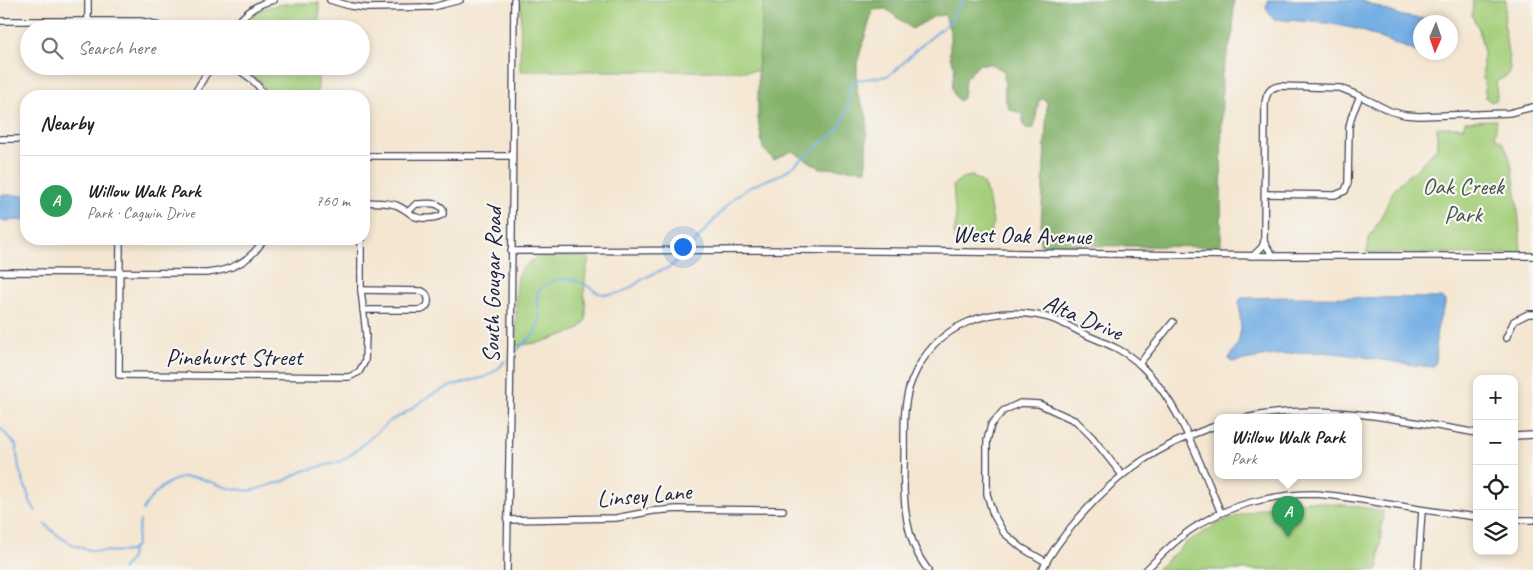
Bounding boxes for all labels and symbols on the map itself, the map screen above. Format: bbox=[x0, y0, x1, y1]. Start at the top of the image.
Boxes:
north arrow bbox=[1413, 15, 1458, 60]
park label: Oak Creek Park bbox=[1422, 171, 1506, 229]
street label: South Gougar Road bbox=[476, 203, 508, 363]
street label: West Oak Avenue bbox=[952, 219, 1094, 251]
your location bbox=[670, 234, 696, 260]
street label: Alta Drive bbox=[1039, 287, 1129, 348]
street label: Pinehurst Street bbox=[166, 342, 304, 372]
street label: Linsey Lane bbox=[596, 476, 695, 514]
pin: A bbox=[1272, 496, 1304, 537]

